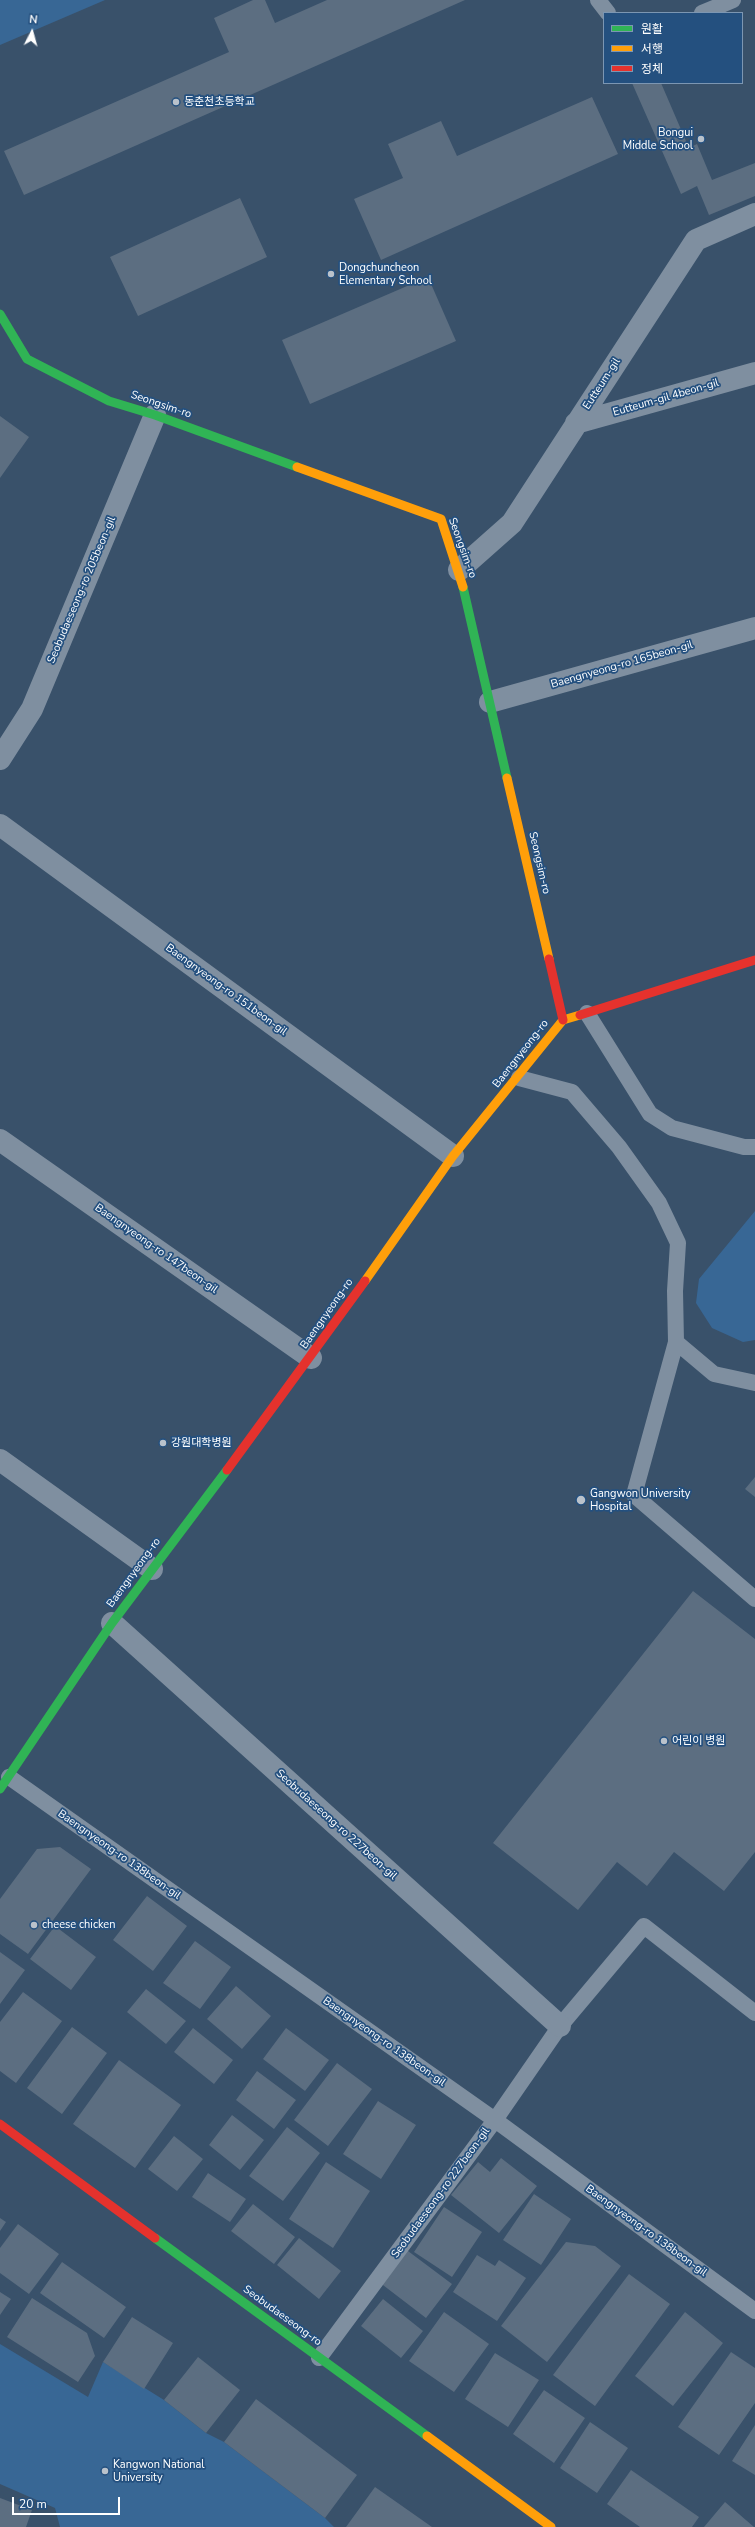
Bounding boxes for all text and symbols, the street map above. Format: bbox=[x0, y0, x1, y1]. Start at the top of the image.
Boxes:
north arrow bbox=[12, 12, 52, 52]
text: N bbox=[28, 12, 38, 27]
legend bbox=[603, 12, 743, 84]
text: 원활 bbox=[641, 21, 663, 37]
text: 서행 bbox=[641, 41, 663, 57]
text: 정체 bbox=[641, 61, 663, 77]
place label: 동춘천초등학교 bbox=[184, 95, 255, 109]
marker: 동춘천초등학교 bbox=[171, 97, 181, 107]
place label: Bongui Middle School bbox=[623, 126, 693, 152]
marker: Bongui Middle School bbox=[696, 134, 706, 144]
place label: Dongchuncheon Elementary School bbox=[339, 261, 432, 287]
marker: Dongchuncheon Elementary School bbox=[326, 269, 336, 279]
street label: Eutteum-gil bbox=[581, 356, 623, 412]
street label: Eutteum-gil 4beon-gil bbox=[611, 377, 721, 419]
street label: Seongsim-ro bbox=[129, 388, 193, 422]
street label: Seobudaeseong-ro 205beon-gil bbox=[45, 515, 119, 665]
street label: Seongsim-ro bbox=[445, 516, 479, 580]
street label: Baengnyeong-ro 165beon-gil bbox=[549, 638, 695, 692]
street label: Seongsim-ro bbox=[525, 831, 553, 895]
street label: Baengnyeong-ro 151beon-gil bbox=[163, 941, 289, 1039]
street label: Baengnyeong-ro bbox=[490, 1017, 552, 1091]
street label: Baengnyeong-ro 147beon-gil bbox=[92, 1201, 220, 1297]
street label: Baengnyeong-ro bbox=[298, 1276, 356, 1352]
place label: 강원대학병원 bbox=[171, 1436, 232, 1450]
marker: 강원대학병원 bbox=[158, 1438, 168, 1448]
place label: Gangwon University Hospital bbox=[590, 1487, 690, 1513]
marker: Gangwon University Hospital bbox=[575, 1494, 587, 1506]
street label: Baengnyeong-ro bbox=[104, 1536, 164, 1610]
place label: 어린이 병원 bbox=[672, 1734, 725, 1748]
marker: 어린이 병원 bbox=[659, 1736, 669, 1746]
street label: Seobudaeseong-ro 227beon-gil bbox=[273, 1767, 399, 1883]
street label: Baengnyeong-ro 138beon-gil bbox=[55, 1807, 183, 1903]
place label: cheese chicken bbox=[42, 1918, 115, 1932]
marker: cheese chicken bbox=[29, 1920, 39, 1930]
street label: Baengnyeong-ro 138beon-gil bbox=[320, 1994, 448, 2090]
street label: Seobudaeseong-ro 227beon-gil bbox=[389, 2125, 493, 2261]
street label: Baengnyeong-ro 138beon-gil bbox=[583, 2182, 709, 2280]
street label: Seobudaeseong-ro bbox=[240, 2283, 324, 2349]
place label: Kangwon National University bbox=[113, 2458, 205, 2484]
marker: Kangwon National University bbox=[100, 2466, 110, 2476]
scale bar bbox=[14, 2489, 122, 2515]
text: 20 m bbox=[19, 2496, 47, 2512]

